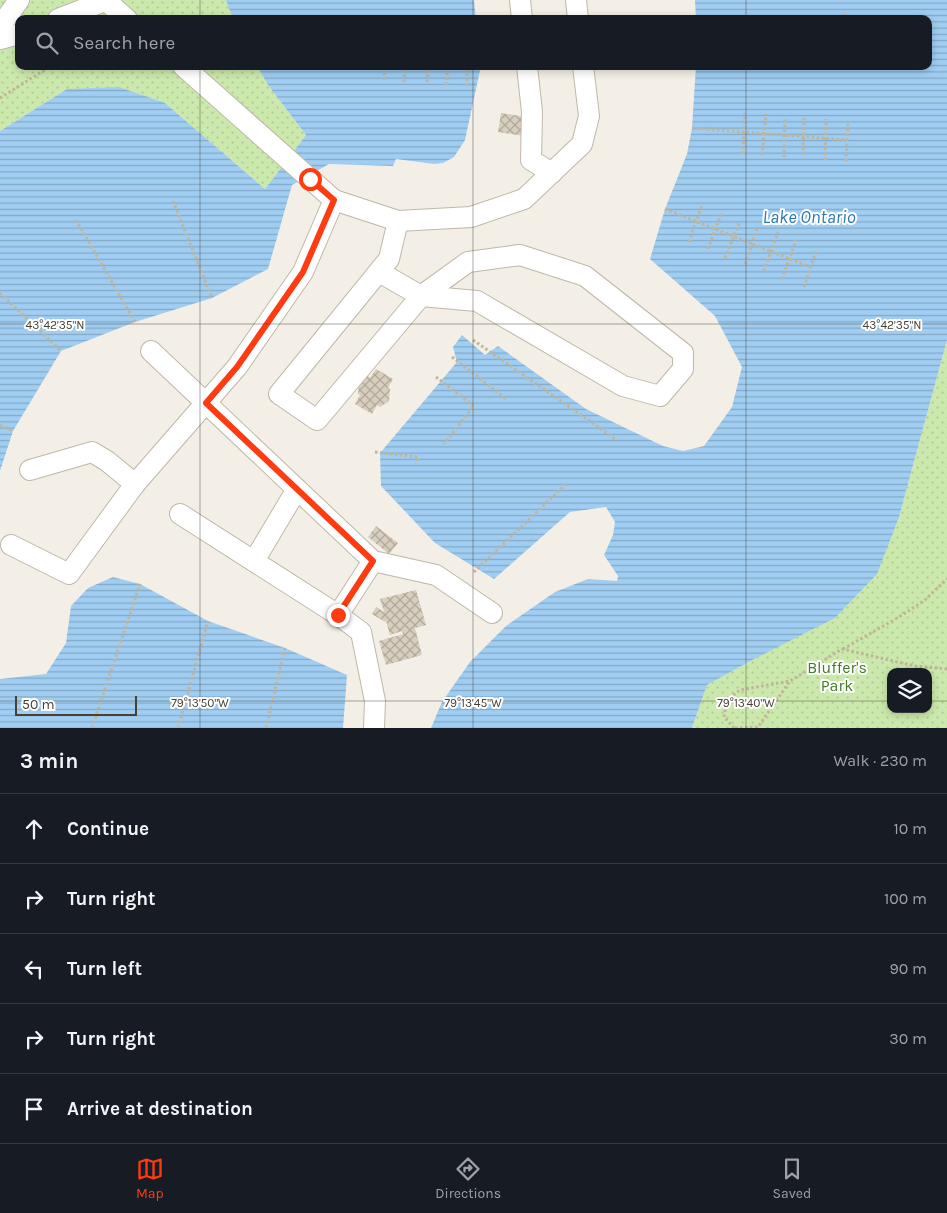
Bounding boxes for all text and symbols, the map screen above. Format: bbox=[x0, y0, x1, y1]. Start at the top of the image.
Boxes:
search box bbox=[15, 15, 932, 70]
icon: search bbox=[33, 29, 61, 57]
text: Search here bbox=[73, 32, 175, 54]
route start bbox=[299, 168, 322, 191]
water label: Lake Ontario bbox=[762, 206, 856, 228]
text: 43°42'35"N bbox=[26, 318, 84, 332]
text: 43°42'35"N bbox=[863, 318, 921, 332]
route end bbox=[327, 604, 350, 627]
park label: Bluffer's Park bbox=[807, 658, 867, 695]
map controls bbox=[887, 668, 932, 713]
button: layers bbox=[887, 668, 932, 713]
scale bar bbox=[15, 693, 138, 716]
text: 50 m bbox=[22, 696, 55, 713]
text: 79°13'50"W bbox=[171, 696, 229, 710]
text: 79°13'45"W bbox=[444, 696, 502, 710]
text: 79°13'40"W bbox=[717, 696, 775, 710]
text: 3 min bbox=[20, 749, 78, 773]
text: Walk · 230 m bbox=[833, 751, 927, 770]
icon: ahead bbox=[20, 815, 48, 843]
text: Continue bbox=[67, 818, 149, 840]
text: 10 m bbox=[893, 819, 927, 838]
icon: right bbox=[20, 885, 48, 913]
text: Turn right bbox=[67, 888, 156, 910]
text: 100 m bbox=[884, 889, 927, 908]
icon: left bbox=[20, 955, 48, 983]
text: Turn left bbox=[67, 958, 142, 980]
text: 90 m bbox=[889, 959, 927, 978]
icon: right bbox=[20, 1025, 48, 1053]
text: Turn right bbox=[67, 1028, 156, 1050]
text: 30 m bbox=[889, 1029, 927, 1048]
icon: arrive bbox=[20, 1095, 48, 1123]
text: Arrive at destination bbox=[67, 1098, 253, 1120]
tab: Map bbox=[136, 1155, 164, 1202]
tab: Directions bbox=[435, 1155, 501, 1202]
tab: Saved bbox=[773, 1155, 811, 1202]

